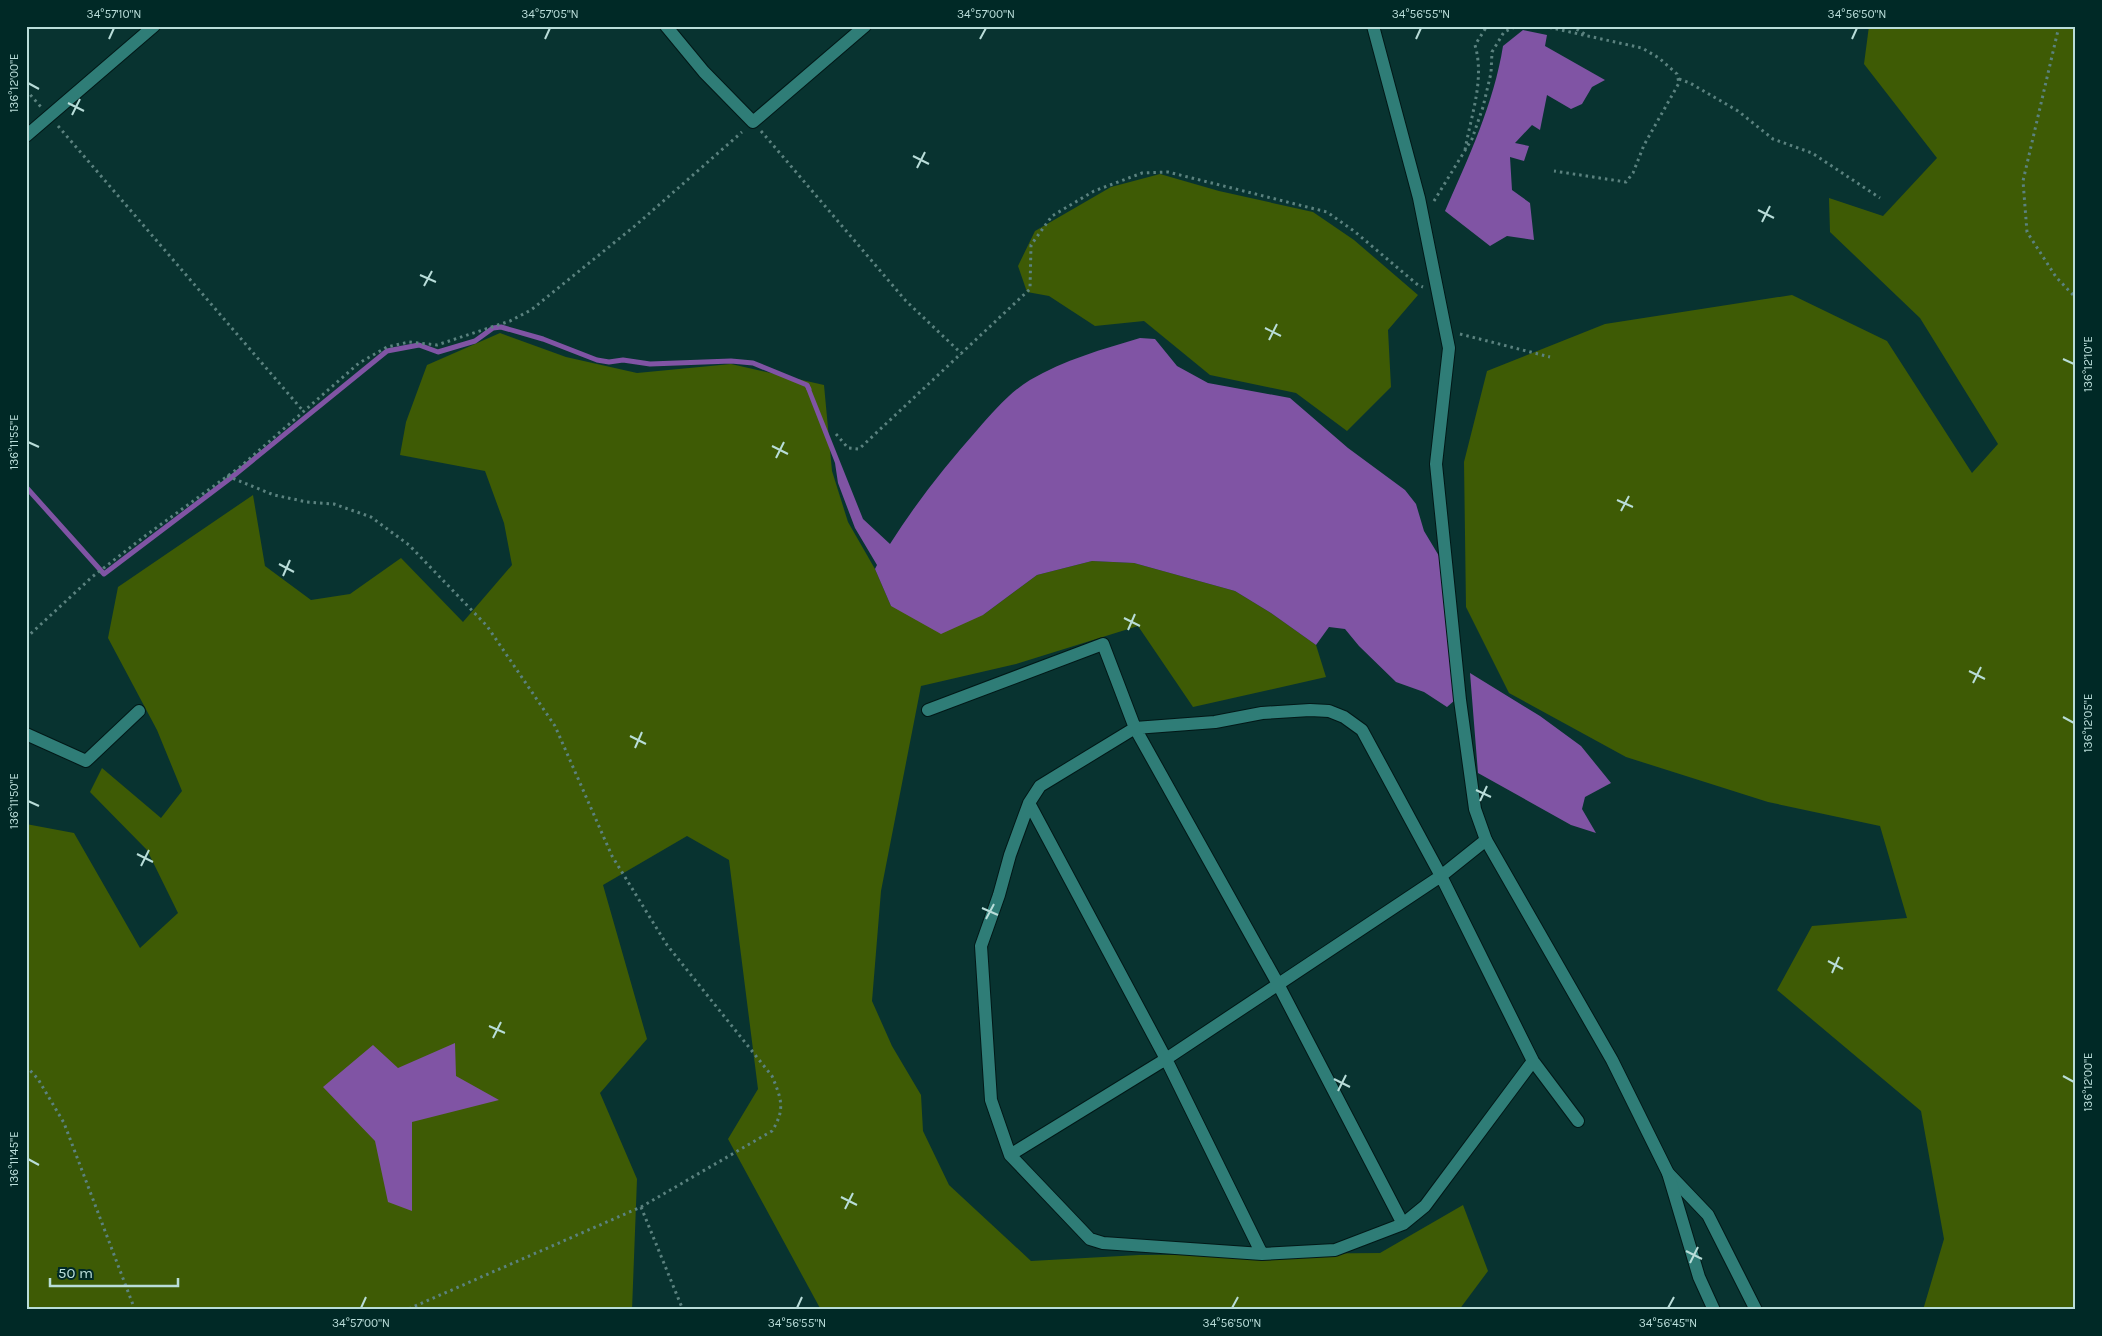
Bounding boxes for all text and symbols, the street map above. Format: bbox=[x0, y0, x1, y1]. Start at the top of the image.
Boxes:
text: 34°57'10"N bbox=[87, 7, 141, 21]
text: 34°57'05"N bbox=[521, 7, 579, 21]
text: 34°57'00"N bbox=[957, 7, 1015, 21]
text: 34°56'55"N bbox=[1392, 7, 1450, 21]
text: 34°56'50"N bbox=[1828, 7, 1886, 21]
text: 136°12'00"E bbox=[7, 53, 21, 113]
text: 136°12'10"E bbox=[2081, 336, 2095, 392]
text: 136°11'55"E bbox=[7, 414, 21, 470]
text: 136°12'05"E bbox=[2081, 694, 2095, 752]
text: 136°11'50"E bbox=[7, 773, 21, 829]
text: 136°12'00"E bbox=[2081, 1052, 2095, 1112]
text: 136°11'45"E bbox=[7, 1131, 21, 1187]
scale bar bbox=[50, 1256, 178, 1288]
text: 50 m bbox=[58, 1264, 93, 1282]
text: 34°57'00"N bbox=[332, 1316, 390, 1330]
text: 34°56'55"N bbox=[768, 1316, 826, 1330]
text: 34°56'50"N bbox=[1203, 1316, 1261, 1330]
text: 34°56'45"N bbox=[1639, 1316, 1697, 1330]

